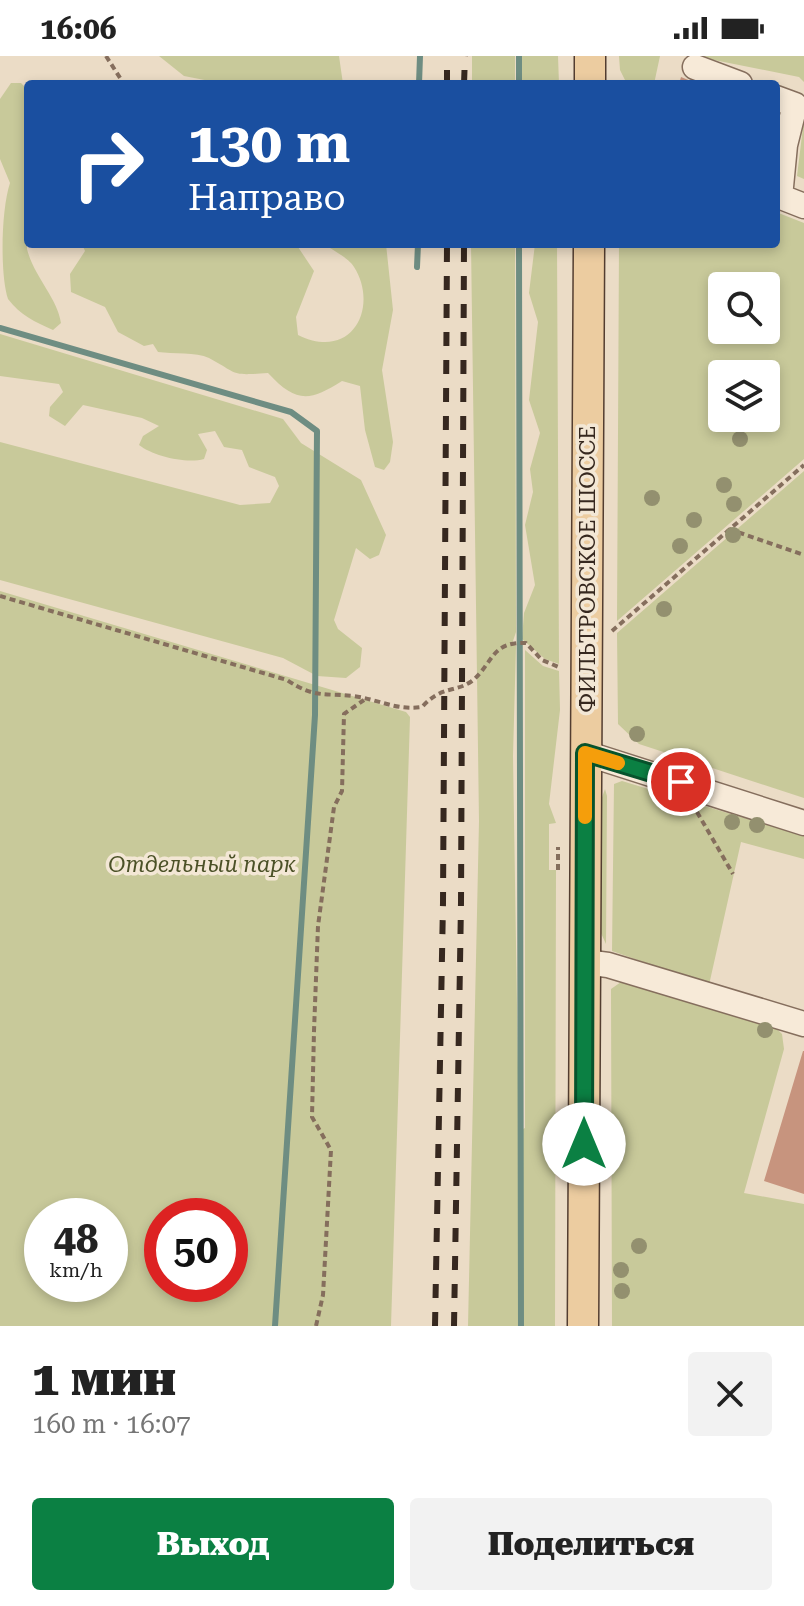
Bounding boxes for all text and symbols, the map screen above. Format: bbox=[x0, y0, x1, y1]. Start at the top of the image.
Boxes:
text: 16:06 bbox=[40, 11, 117, 46]
text: 130 m bbox=[188, 110, 350, 176]
icon: right bbox=[56, 112, 160, 216]
text: Направо bbox=[188, 177, 346, 219]
map controls bbox=[708, 272, 780, 432]
button: search bbox=[708, 272, 780, 344]
button: layers bbox=[708, 360, 780, 432]
street label: ФИЛЬТРОВСКОЕ ШОССЕ bbox=[575, 426, 600, 712]
pin bbox=[647, 748, 715, 816]
icon: arrive bbox=[659, 760, 703, 804]
park label: Отдельный парк bbox=[108, 852, 297, 877]
position arrow bbox=[542, 1102, 626, 1186]
speed limit sign: 50 bbox=[144, 1198, 248, 1302]
text: 48 bbox=[54, 1216, 98, 1263]
text: km/h bbox=[49, 1258, 103, 1282]
text: 1 мин bbox=[32, 1351, 176, 1407]
button: close bbox=[688, 1352, 772, 1436]
text: 160 m · 16:07 bbox=[32, 1409, 191, 1439]
button: Выход bbox=[32, 1498, 394, 1590]
button: Поделиться bbox=[410, 1498, 772, 1590]

